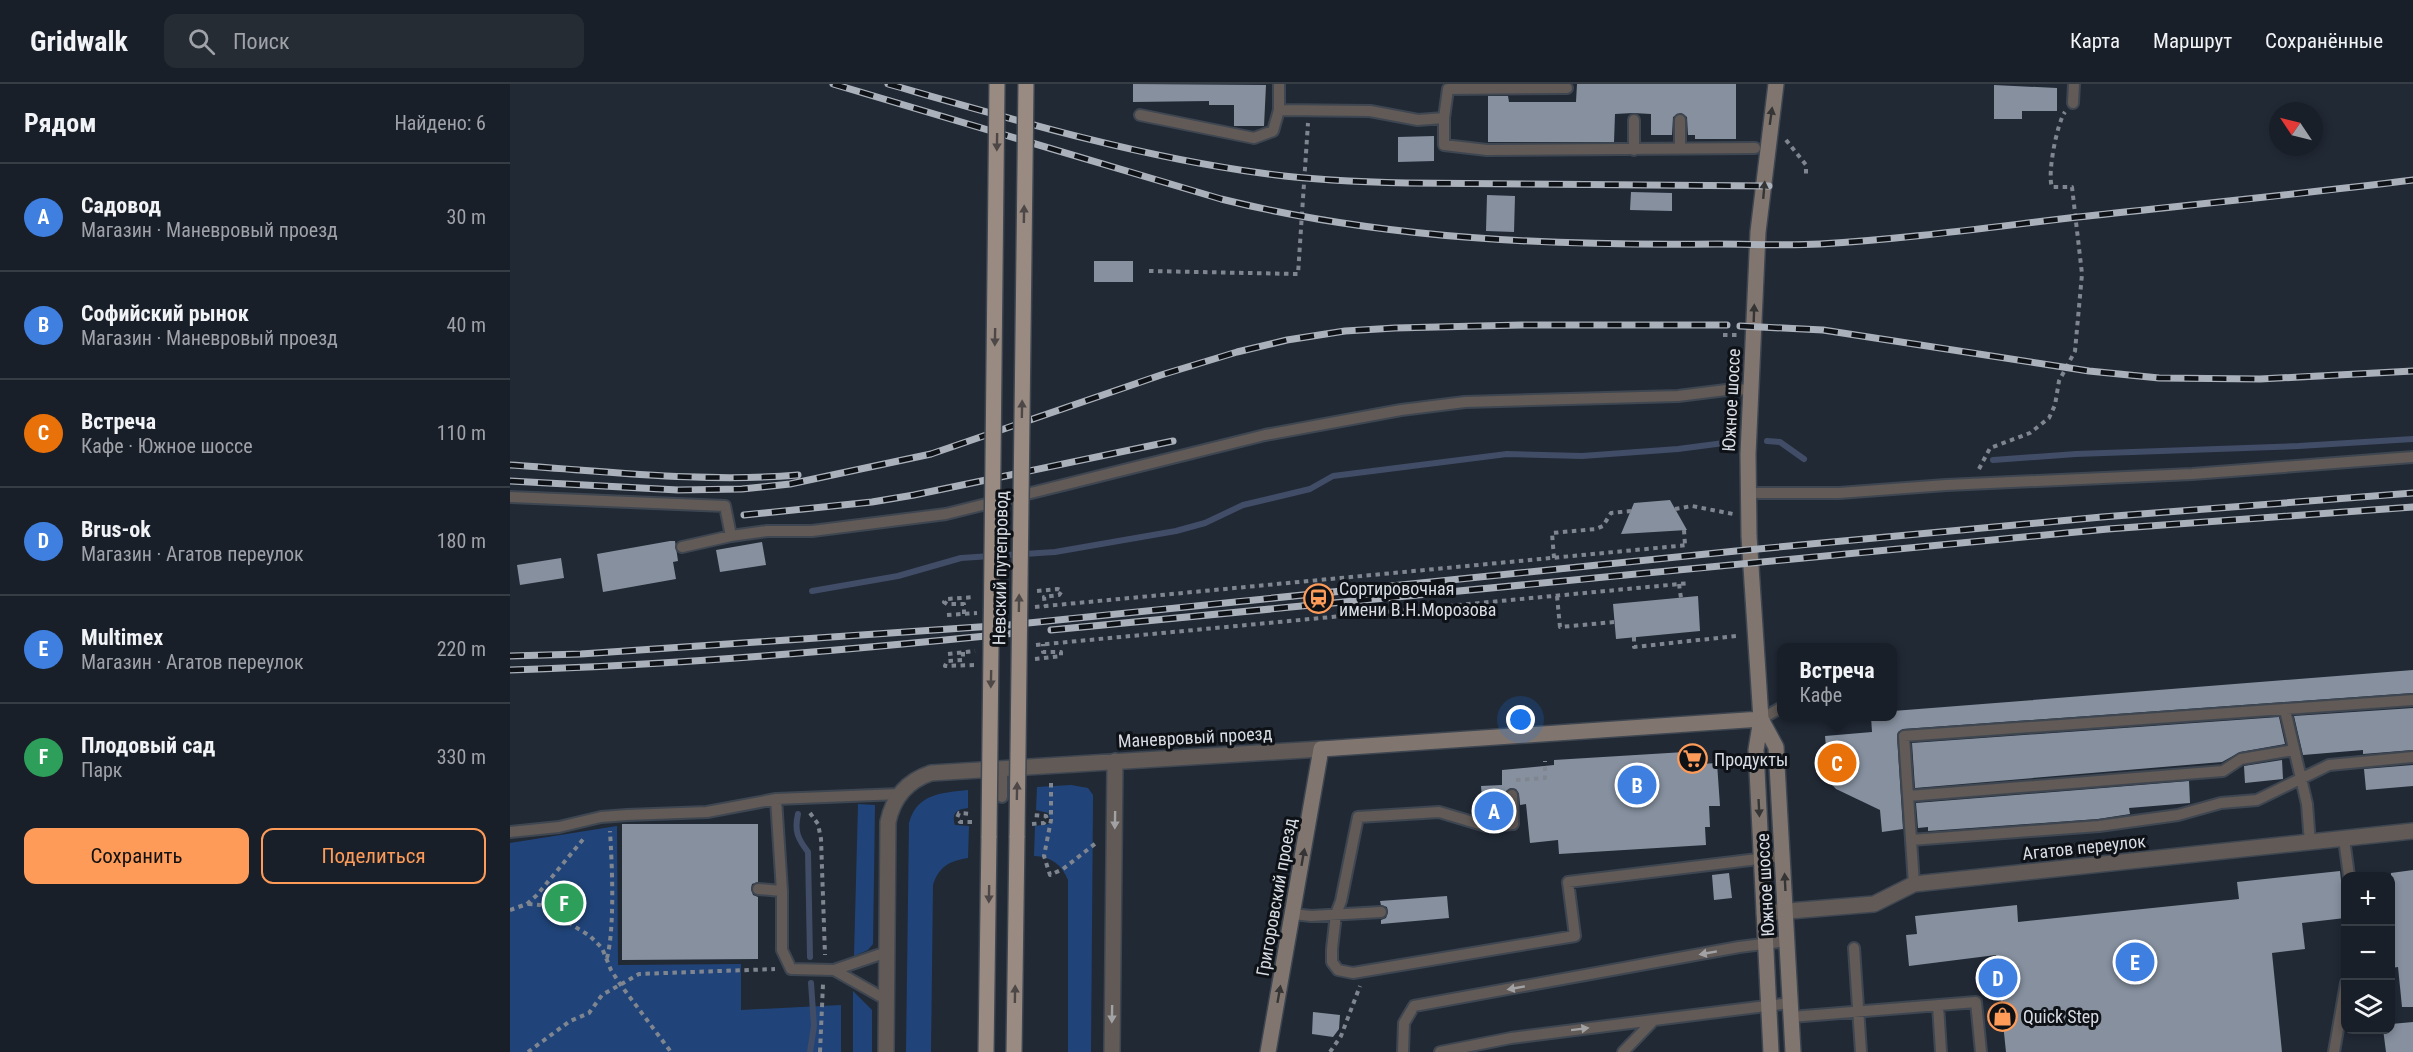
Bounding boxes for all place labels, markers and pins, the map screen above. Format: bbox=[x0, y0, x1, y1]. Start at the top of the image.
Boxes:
place label: Сортировочная имени В.Н.Морозова bbox=[1339, 578, 1496, 620]
station icon: Сортировочная имени В.Н.Морозова bbox=[1302, 582, 1334, 614]
pin: C bbox=[1818, 740, 1856, 786]
supermarket icon: Продукты bbox=[1677, 743, 1709, 775]
place label: Продукты bbox=[1714, 749, 1788, 770]
pin: B bbox=[1618, 762, 1656, 808]
pin: A bbox=[1474, 788, 1514, 834]
pin: F bbox=[544, 880, 584, 926]
pin: E bbox=[2116, 940, 2154, 984]
pin: D bbox=[1978, 956, 2018, 1000]
shop icon: Quick Step bbox=[1986, 1000, 2018, 1032]
place label: Quick Step bbox=[2023, 1006, 2099, 1027]

